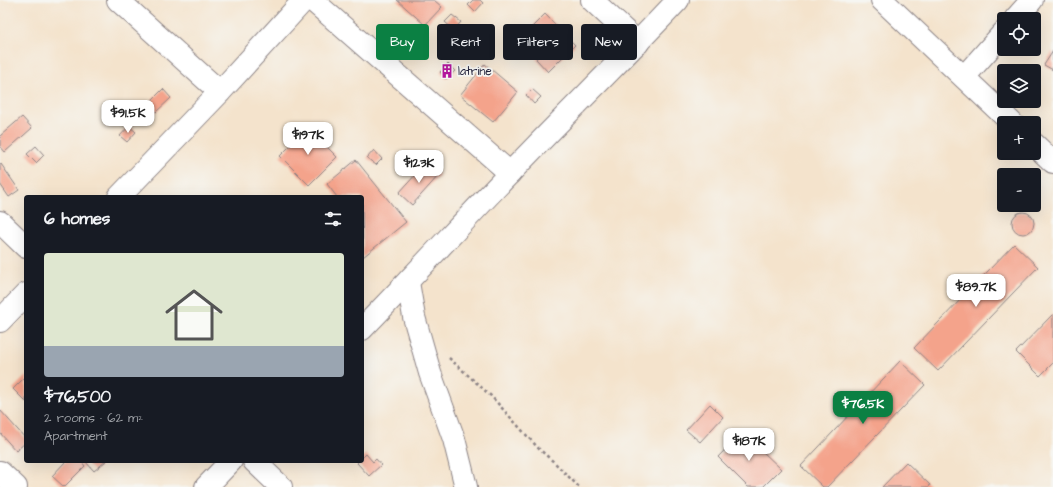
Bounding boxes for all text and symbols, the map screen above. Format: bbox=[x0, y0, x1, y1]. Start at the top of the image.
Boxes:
map controls bbox=[997, 12, 1041, 212]
button: locate bbox=[997, 12, 1041, 56]
chip: Buy bbox=[376, 24, 429, 60]
chip: Rent bbox=[437, 24, 495, 60]
chip: Filters bbox=[503, 24, 573, 60]
chip: New bbox=[581, 24, 637, 60]
building icon: latrine bbox=[439, 63, 455, 79]
place label: latrine bbox=[458, 63, 492, 80]
button: layers bbox=[997, 64, 1041, 108]
pin: $91.5K bbox=[95, 100, 161, 134]
text: $91.5K bbox=[110, 104, 146, 122]
button: + bbox=[997, 116, 1041, 160]
pin: $197K bbox=[280, 122, 336, 156]
text: $197K bbox=[292, 126, 324, 144]
pin: $123K bbox=[391, 150, 447, 184]
text: $123K bbox=[404, 154, 434, 172]
button: − bbox=[997, 168, 1041, 212]
text: 6 homes bbox=[44, 207, 110, 231]
icon: filters bbox=[322, 208, 344, 230]
pin: $89.7K bbox=[943, 274, 1009, 308]
text: $89.7K bbox=[956, 278, 996, 296]
icon: home bbox=[158, 279, 230, 351]
text: $76,500 bbox=[44, 385, 111, 409]
pin: $76.5K bbox=[830, 391, 896, 425]
text: $76.5K bbox=[842, 395, 884, 413]
text: 2 rooms · 62 m² bbox=[44, 409, 143, 427]
text: Apartment bbox=[44, 427, 108, 445]
pin: $187K bbox=[721, 428, 777, 462]
text: $187K bbox=[732, 432, 766, 450]

